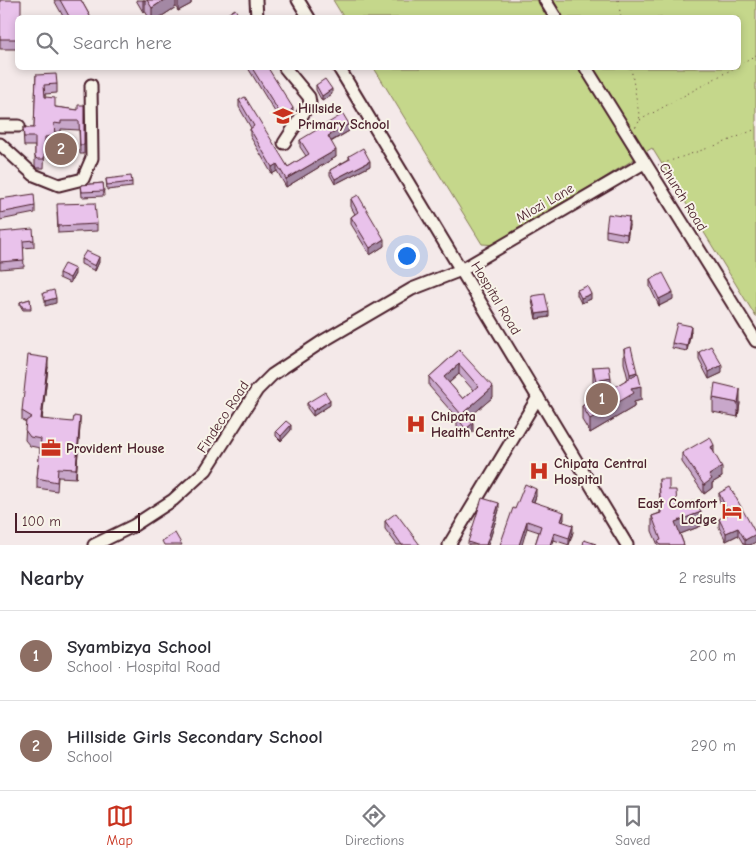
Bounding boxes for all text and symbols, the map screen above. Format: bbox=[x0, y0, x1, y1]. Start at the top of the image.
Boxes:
search box bbox=[15, 15, 741, 70]
icon: search bbox=[33, 29, 61, 57]
text: Search here bbox=[73, 32, 172, 54]
place label: Hillside Primary School bbox=[298, 100, 389, 133]
school or university icon: Hillside Primary School bbox=[272, 105, 294, 127]
pin: 2 bbox=[45, 130, 77, 168]
street label: Church Road bbox=[655, 160, 711, 234]
street label: Mlozi Lane bbox=[513, 180, 577, 226]
your location bbox=[394, 243, 420, 269]
street label: Hospital Road bbox=[467, 258, 525, 338]
street label: Findeco Road bbox=[193, 378, 253, 456]
pin: 1 bbox=[586, 380, 618, 418]
place label: Chipata Health Centre bbox=[431, 408, 515, 441]
hospital icon: Chipata Health Centre bbox=[405, 413, 427, 435]
office icon: Provident House bbox=[40, 437, 62, 459]
place label: Provident House bbox=[66, 440, 165, 457]
place label: Chipata Central Hospital bbox=[554, 455, 647, 488]
hospital icon: Chipata Central Hospital bbox=[528, 460, 550, 482]
place label: East Comfort Lodge bbox=[638, 495, 717, 528]
hotel icon: East Comfort Lodge bbox=[721, 500, 743, 522]
scale bar bbox=[15, 510, 140, 533]
text: 100 m bbox=[22, 513, 61, 530]
text: Nearby bbox=[20, 566, 84, 590]
text: 2 results bbox=[679, 569, 736, 587]
text: Syambizya School bbox=[67, 636, 212, 658]
text: 1 bbox=[33, 647, 39, 665]
text: 200 m bbox=[690, 647, 736, 665]
text: School · Hospital Road bbox=[67, 658, 221, 676]
text: Hillside Girls Secondary School bbox=[67, 726, 323, 748]
text: 2 bbox=[32, 737, 40, 755]
text: 290 m bbox=[691, 737, 736, 755]
text: School bbox=[67, 748, 113, 766]
tab: Map bbox=[106, 802, 134, 849]
tab: Directions bbox=[345, 802, 404, 849]
tab: Saved bbox=[615, 802, 650, 849]

